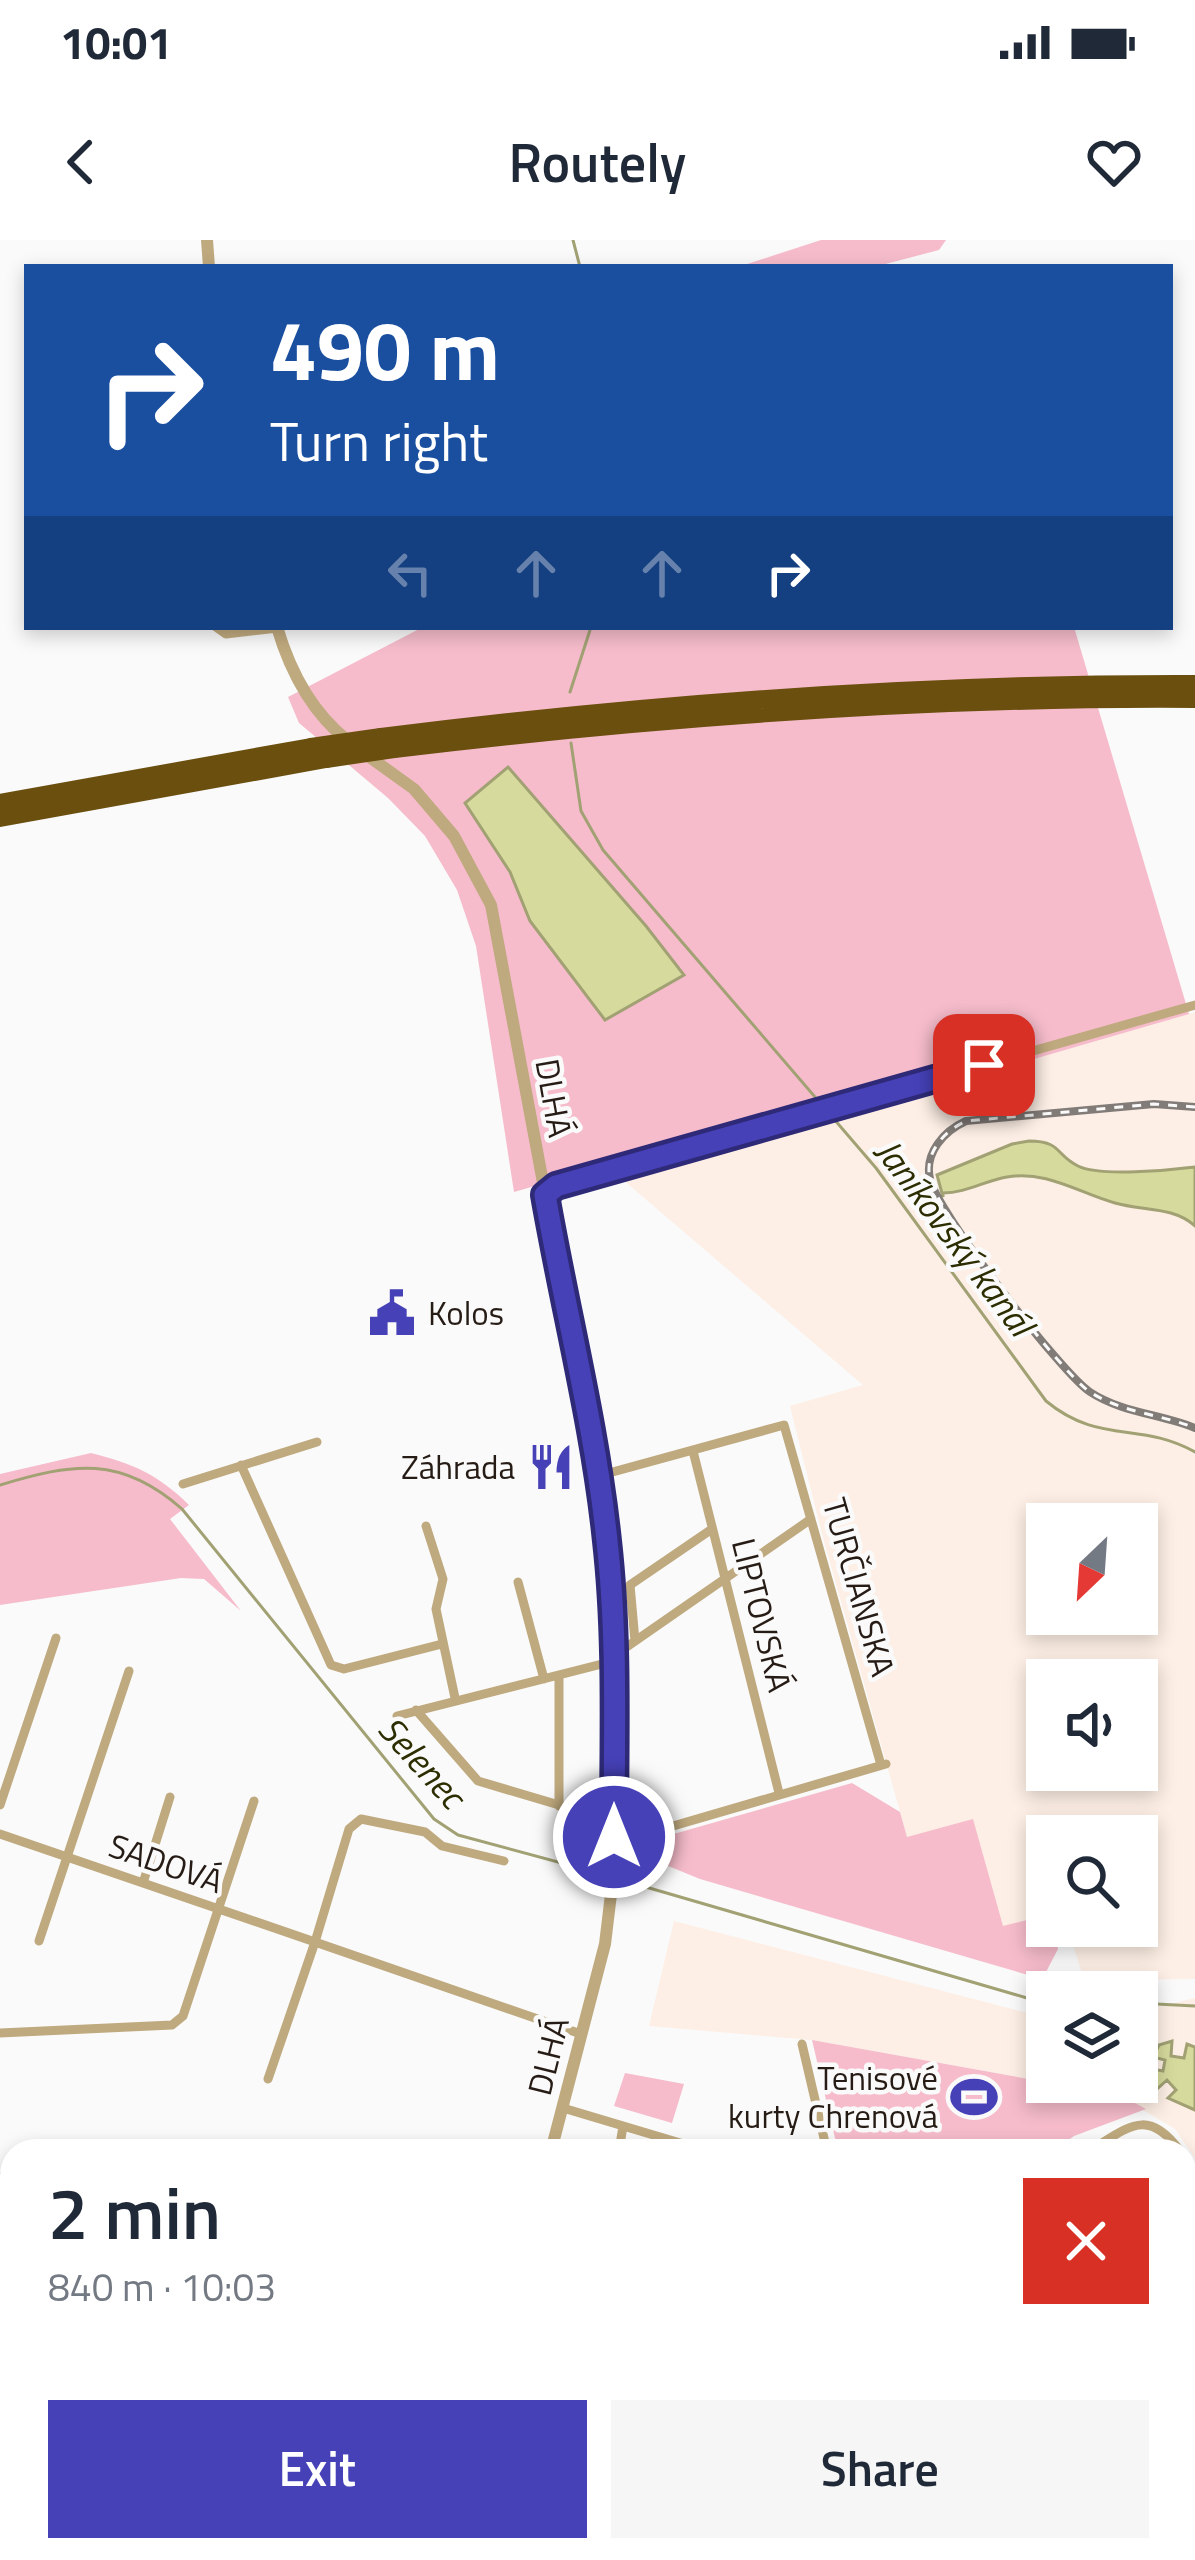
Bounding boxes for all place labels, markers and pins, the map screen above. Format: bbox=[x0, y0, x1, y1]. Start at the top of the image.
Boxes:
pin bbox=[933, 1014, 1035, 1116]
public building icon: Kolos bbox=[367, 1288, 417, 1338]
place label: Kolos bbox=[428, 1288, 504, 1338]
place label: Záhrada bbox=[401, 1442, 515, 1492]
restaurant icon: Záhrada bbox=[526, 1442, 576, 1492]
place label: Tenisové kurty Chrenová bbox=[728, 2053, 938, 2141]
sports icon: Tenisové kurty Chrenová bbox=[949, 2072, 999, 2122]

